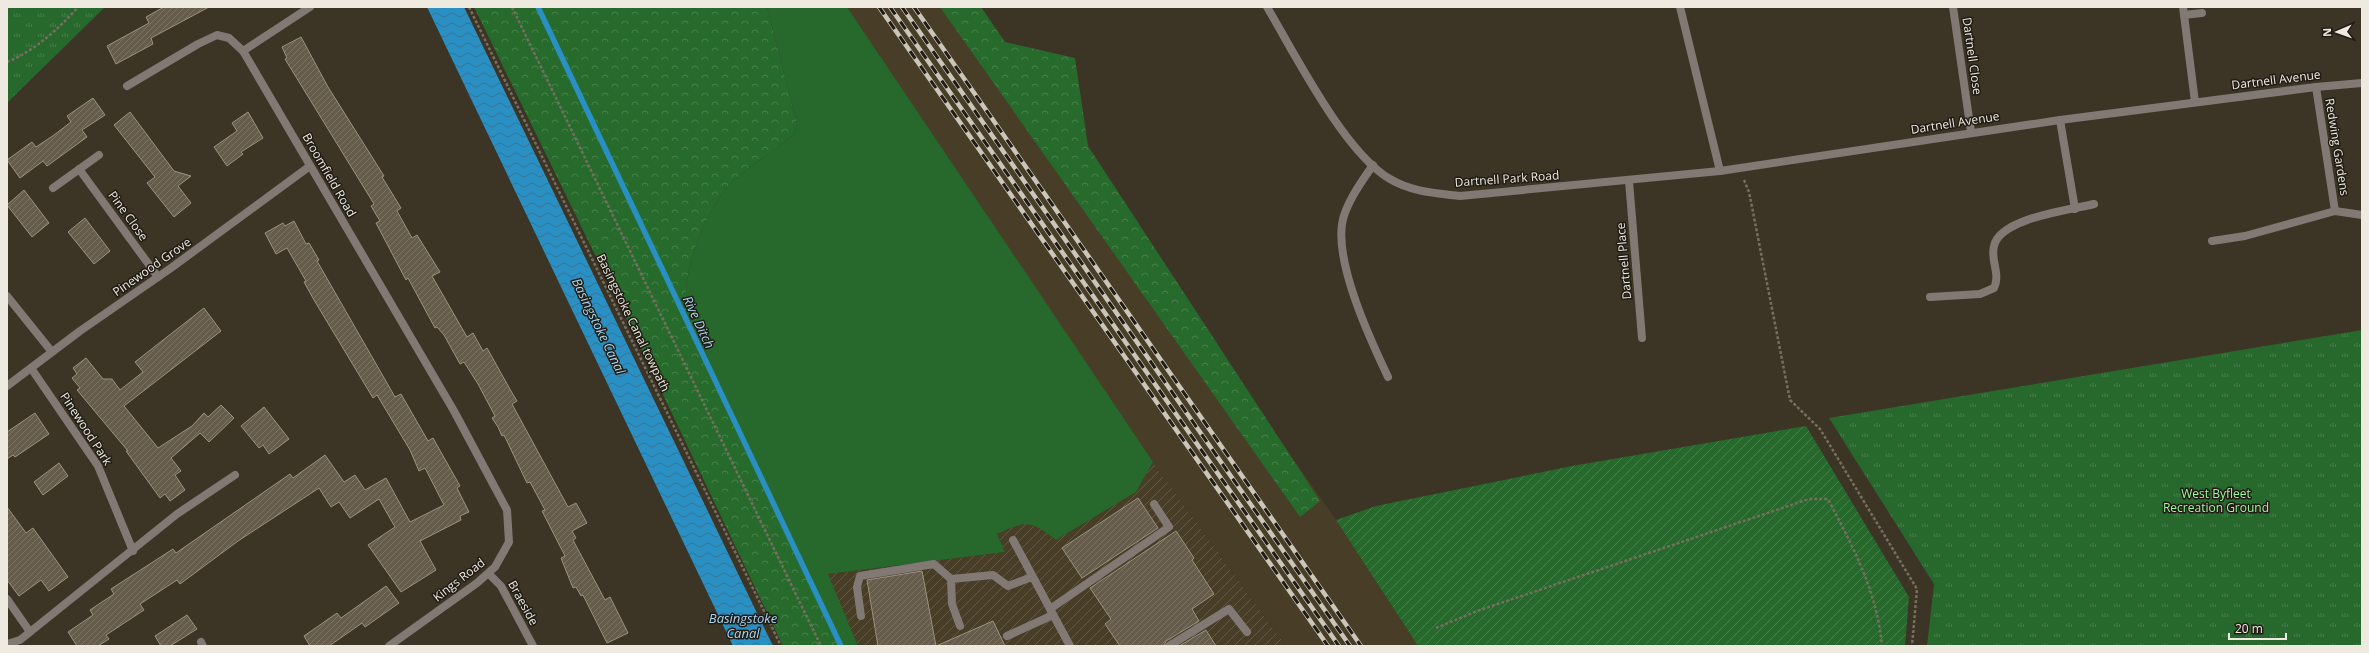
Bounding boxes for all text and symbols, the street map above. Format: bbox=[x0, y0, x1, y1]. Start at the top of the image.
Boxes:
north arrow bbox=[2317, 12, 2357, 52]
street label: Dartnell Close bbox=[1959, 16, 1986, 96]
text: N bbox=[2319, 28, 2334, 37]
street label: Dartnell Avenue bbox=[2230, 66, 2322, 93]
street label: Redwing Gardens bbox=[2321, 97, 2354, 197]
street label: Dartnell Avenue bbox=[1909, 107, 2001, 138]
street label: Broomfield Road bbox=[299, 130, 360, 220]
street label: Dartnell Park Road bbox=[1454, 166, 1560, 191]
street label: Pine Close bbox=[105, 187, 152, 244]
street label: Dartnell Place bbox=[1612, 222, 1635, 300]
street label: Pinewood Grove bbox=[109, 233, 195, 300]
street label: Basingstoke Canal towpath bbox=[593, 252, 673, 394]
water label: Basingstoke Canal bbox=[569, 275, 629, 377]
water label: Rive Ditch bbox=[679, 293, 719, 351]
street label: Pinewood Park bbox=[57, 389, 117, 469]
park label: West Byfleet Recreation Ground bbox=[2163, 485, 2269, 516]
street label: Kings Road bbox=[429, 554, 488, 605]
street label: Braeside bbox=[504, 577, 543, 628]
water label: Basingstoke Canal bbox=[709, 609, 778, 642]
scale bar bbox=[2229, 615, 2286, 641]
text: 20 m bbox=[2235, 620, 2263, 637]

